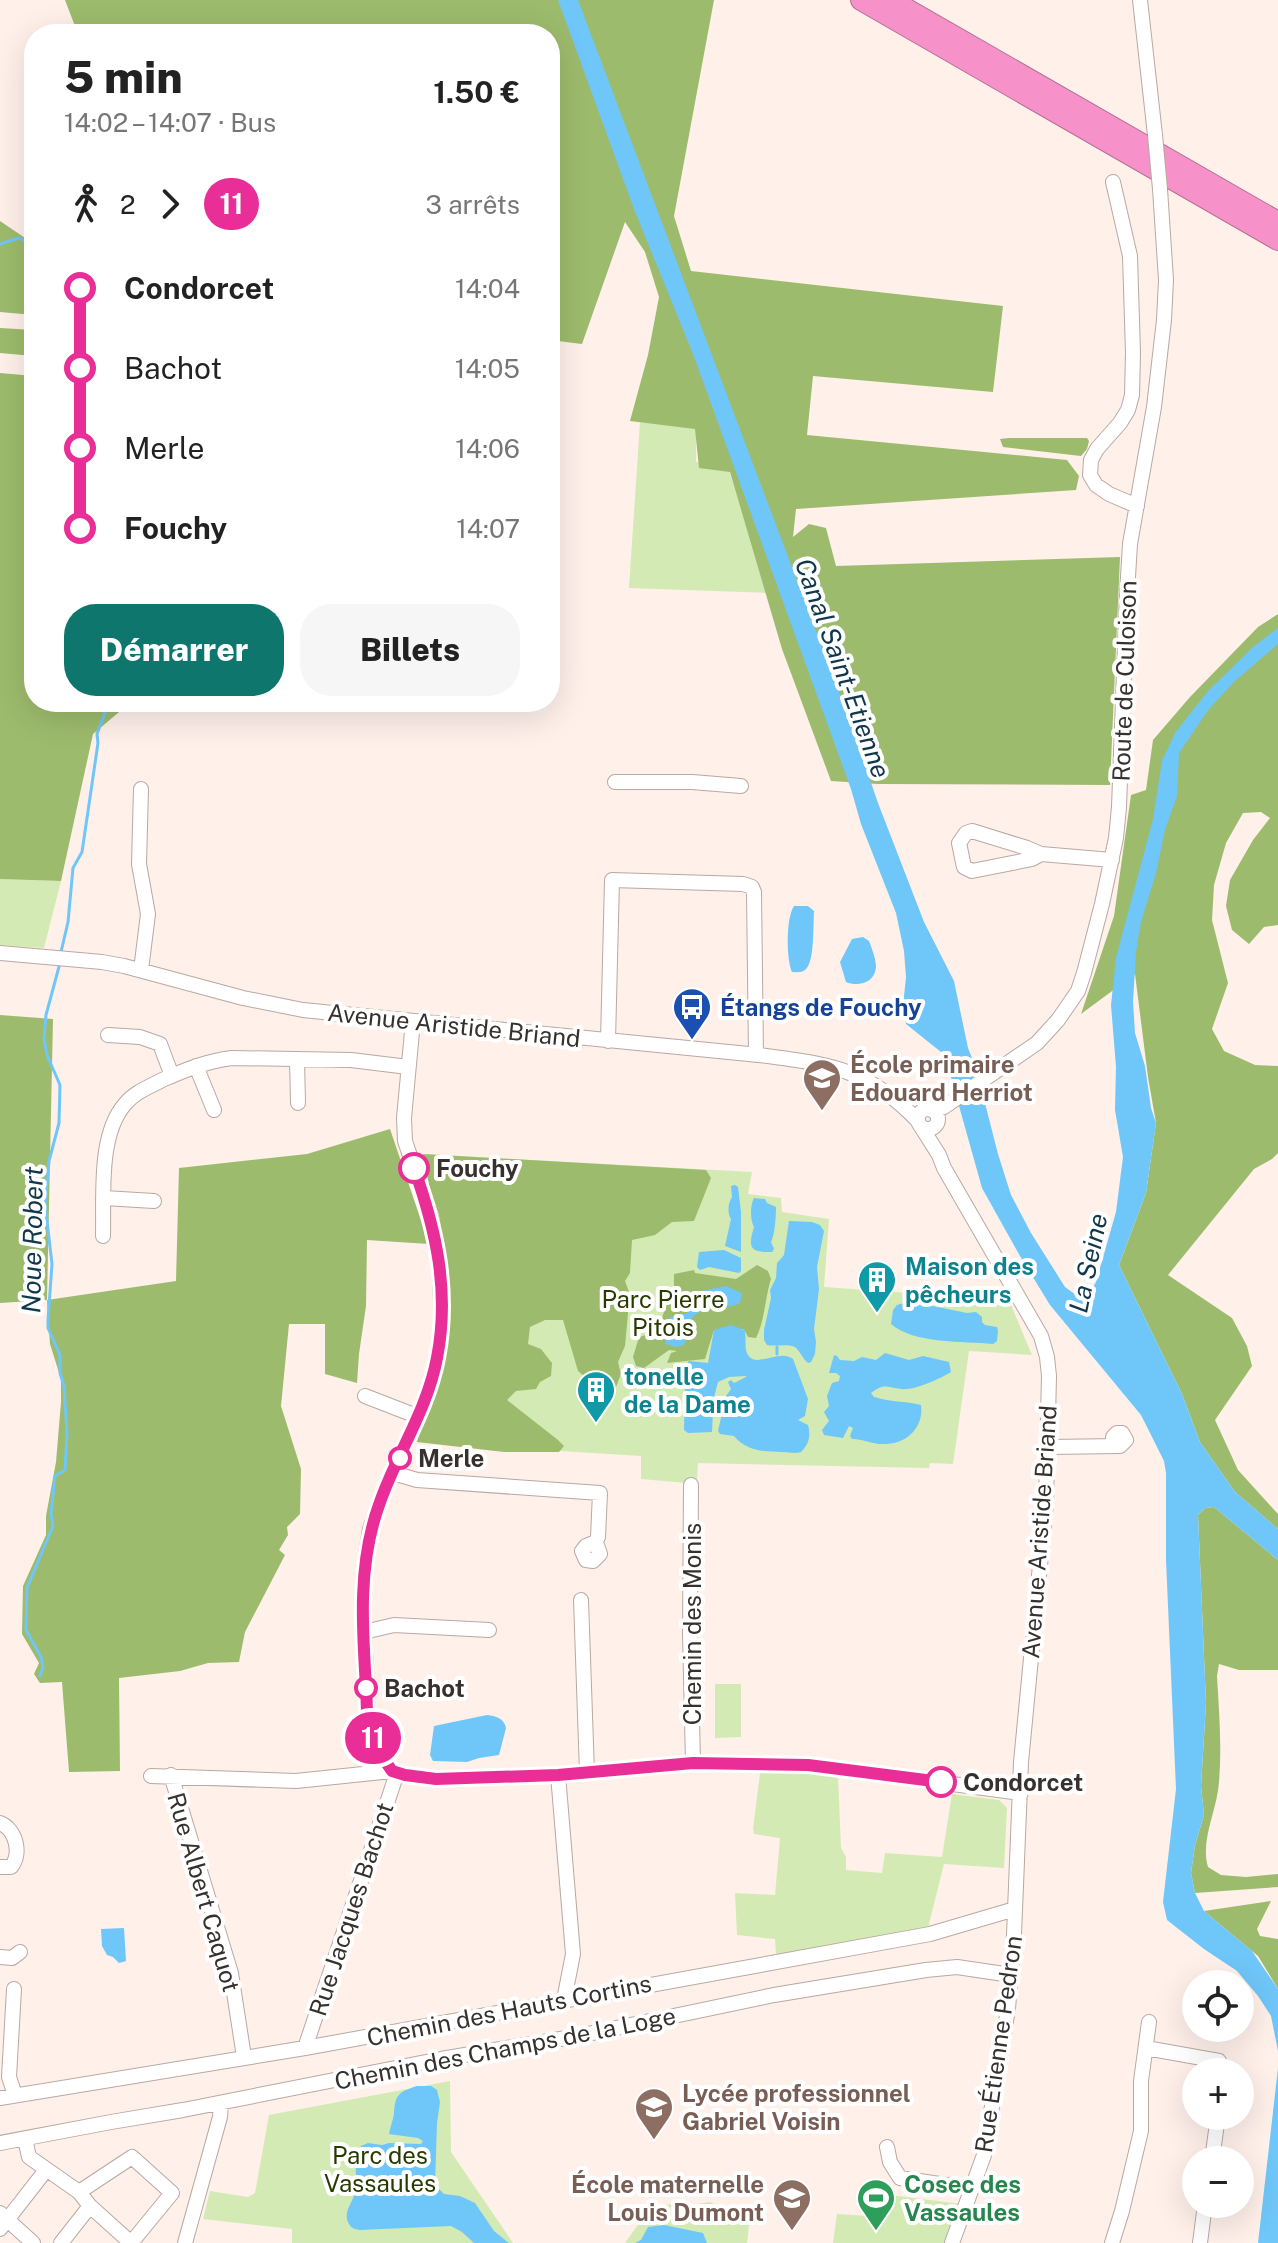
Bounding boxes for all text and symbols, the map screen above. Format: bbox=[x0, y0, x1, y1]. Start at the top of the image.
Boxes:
text: 5 min bbox=[64, 51, 183, 103]
text: 1.50 € bbox=[433, 74, 520, 110]
text: 14:02 – 14:07 · Bus bbox=[64, 107, 276, 138]
icon: walk bbox=[64, 182, 108, 226]
icon: forward bbox=[148, 182, 192, 226]
text: 11 bbox=[220, 187, 243, 220]
text: 2 bbox=[120, 189, 136, 220]
text: 3 arrêts bbox=[425, 189, 520, 220]
text: Condorcet bbox=[124, 270, 274, 306]
text: 14:04 bbox=[455, 273, 520, 304]
text: Bachot bbox=[124, 350, 222, 386]
text: 14:05 bbox=[455, 353, 520, 384]
text: Merle bbox=[124, 430, 204, 466]
text: 14:06 bbox=[455, 433, 520, 464]
text: Fouchy bbox=[124, 510, 227, 546]
text: 14:07 bbox=[456, 513, 520, 544]
water label: Canal Saint-Etienne bbox=[789, 554, 897, 782]
street label: Route de Culoison bbox=[1106, 580, 1142, 782]
button: Démarrer bbox=[64, 604, 284, 696]
button: Billets bbox=[300, 604, 520, 696]
bus stop icon: Étangs de Fouchy bbox=[671, 986, 713, 1041]
place label: Étangs de Fouchy bbox=[720, 993, 922, 1021]
street label: Avenue Aristide Briand bbox=[326, 998, 582, 1052]
place label: École primaire Edouard Herriot bbox=[850, 1050, 1033, 1106]
school or university icon: École primaire Edouard Herriot bbox=[801, 1057, 843, 1112]
marker: Fouchy bbox=[399, 1153, 429, 1183]
place label: Fouchy bbox=[436, 1154, 519, 1182]
water label: Noue Robert bbox=[15, 1166, 49, 1314]
water label: La Seine bbox=[1062, 1211, 1114, 1315]
place label: Maison des pêcheurs bbox=[905, 1252, 1034, 1308]
building icon: Maison des pêcheurs bbox=[856, 1259, 898, 1314]
park label: Parc Pierre Pitois bbox=[601, 1285, 725, 1341]
place label: tonelle de la Dame bbox=[624, 1362, 751, 1418]
building icon: tonelle de la Dame bbox=[575, 1369, 617, 1424]
street label: Avenue Aristide Briand bbox=[1016, 1404, 1062, 1660]
place label: Merle bbox=[418, 1444, 484, 1472]
marker: Merle bbox=[389, 1447, 411, 1469]
street label: Chemin des Monis bbox=[678, 1523, 706, 1725]
place label: Bachot bbox=[384, 1674, 465, 1702]
marker: Bachot bbox=[355, 1677, 377, 1699]
line badge: 11 bbox=[337, 1712, 409, 1764]
text: 11 bbox=[361, 1721, 385, 1754]
marker: Condorcet bbox=[926, 1767, 956, 1797]
place label: Condorcet bbox=[963, 1768, 1083, 1796]
street label: Rue Albert Caquot bbox=[162, 1789, 246, 1995]
street label: Rue Jacques Bachot bbox=[303, 1799, 399, 2019]
street label: Rue Étienne Pedron bbox=[969, 1934, 1027, 2154]
street label: Chemin des Hauts Cortins bbox=[364, 1969, 654, 2051]
map controls bbox=[1182, 1970, 1254, 2218]
button: locate bbox=[1182, 1970, 1254, 2042]
street label: Chemin des Champs de la Loge bbox=[332, 2001, 678, 2095]
button: + bbox=[1182, 2058, 1254, 2130]
place label: Lycée professionnel Gabriel Voisin bbox=[682, 2079, 911, 2135]
school or university icon: Lycée professionnel Gabriel Voisin bbox=[633, 2086, 675, 2141]
park label: Parc des Vassaules bbox=[324, 2141, 436, 2197]
button: − bbox=[1182, 2146, 1254, 2218]
place label: École maternelle Louis Dumont bbox=[571, 2170, 764, 2226]
place label: Cosec des Vassaules bbox=[904, 2170, 1021, 2226]
school or university icon: École maternelle Louis Dumont bbox=[771, 2177, 813, 2232]
sports icon: Cosec des Vassaules bbox=[855, 2177, 897, 2232]

